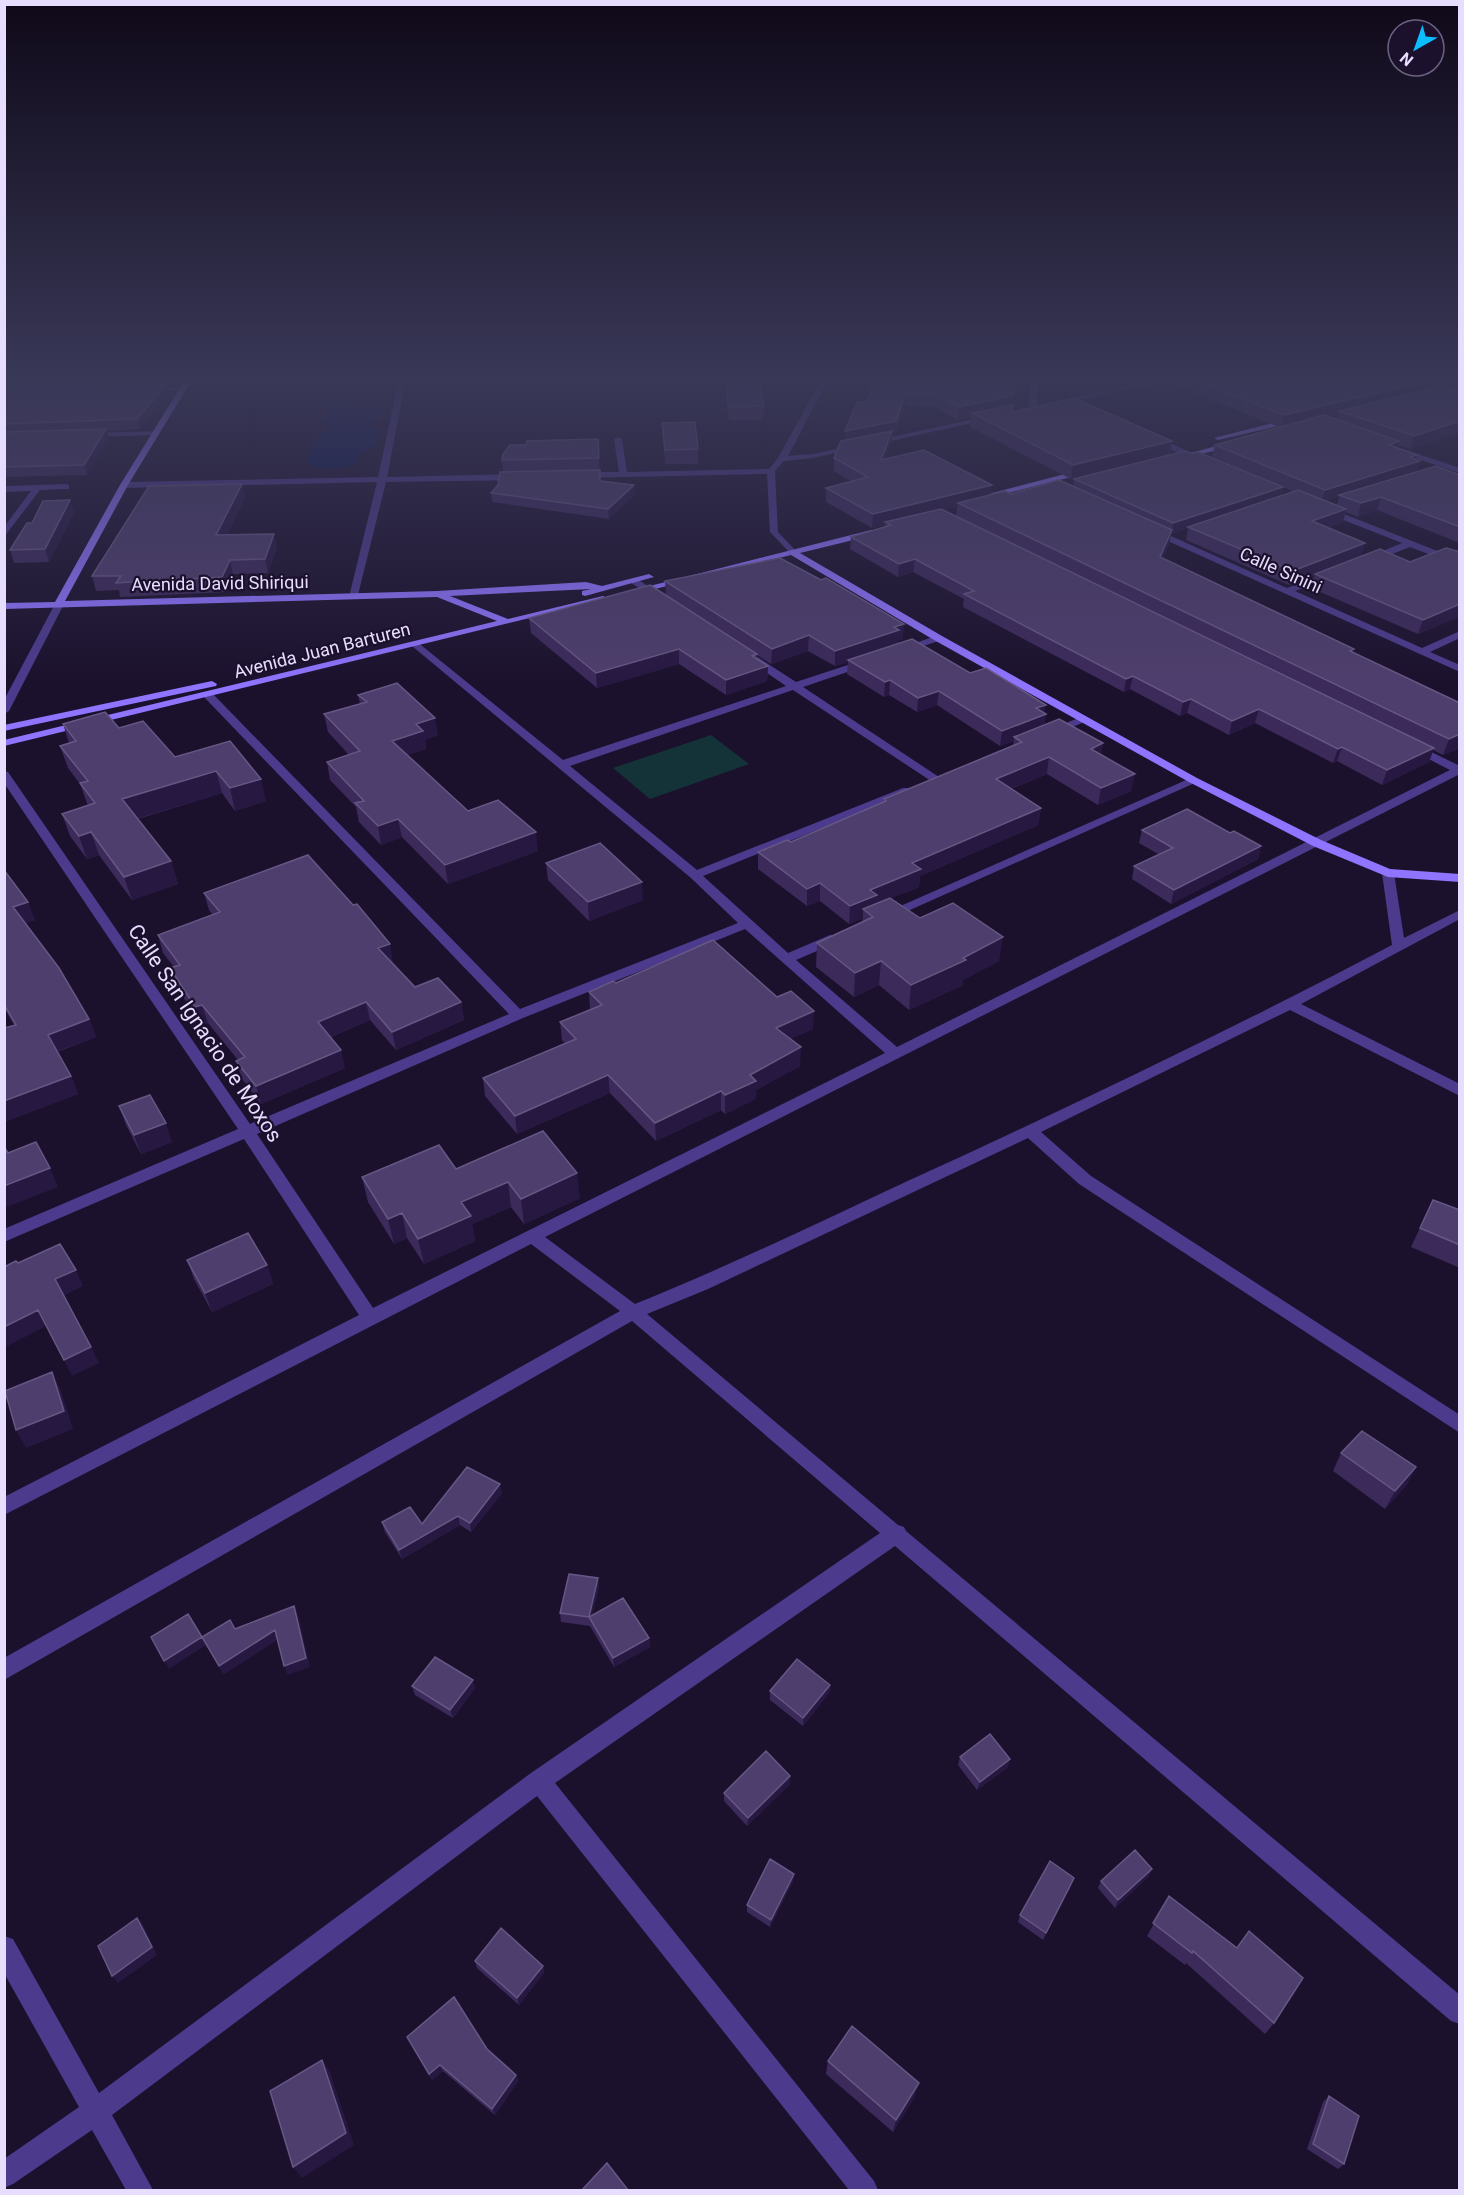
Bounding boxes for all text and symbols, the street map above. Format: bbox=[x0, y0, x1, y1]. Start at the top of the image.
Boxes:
north arrow bbox=[1386, 18, 1446, 78]
text: N bbox=[1396, 48, 1417, 70]
street label: Calle Sinini bbox=[1237, 543, 1325, 597]
street label: Avenida David Shiriqui bbox=[131, 571, 309, 595]
street label: Avenida Juan Barturen bbox=[232, 618, 412, 682]
street label: Calle San Ignacio de Moxos bbox=[123, 920, 287, 1146]

